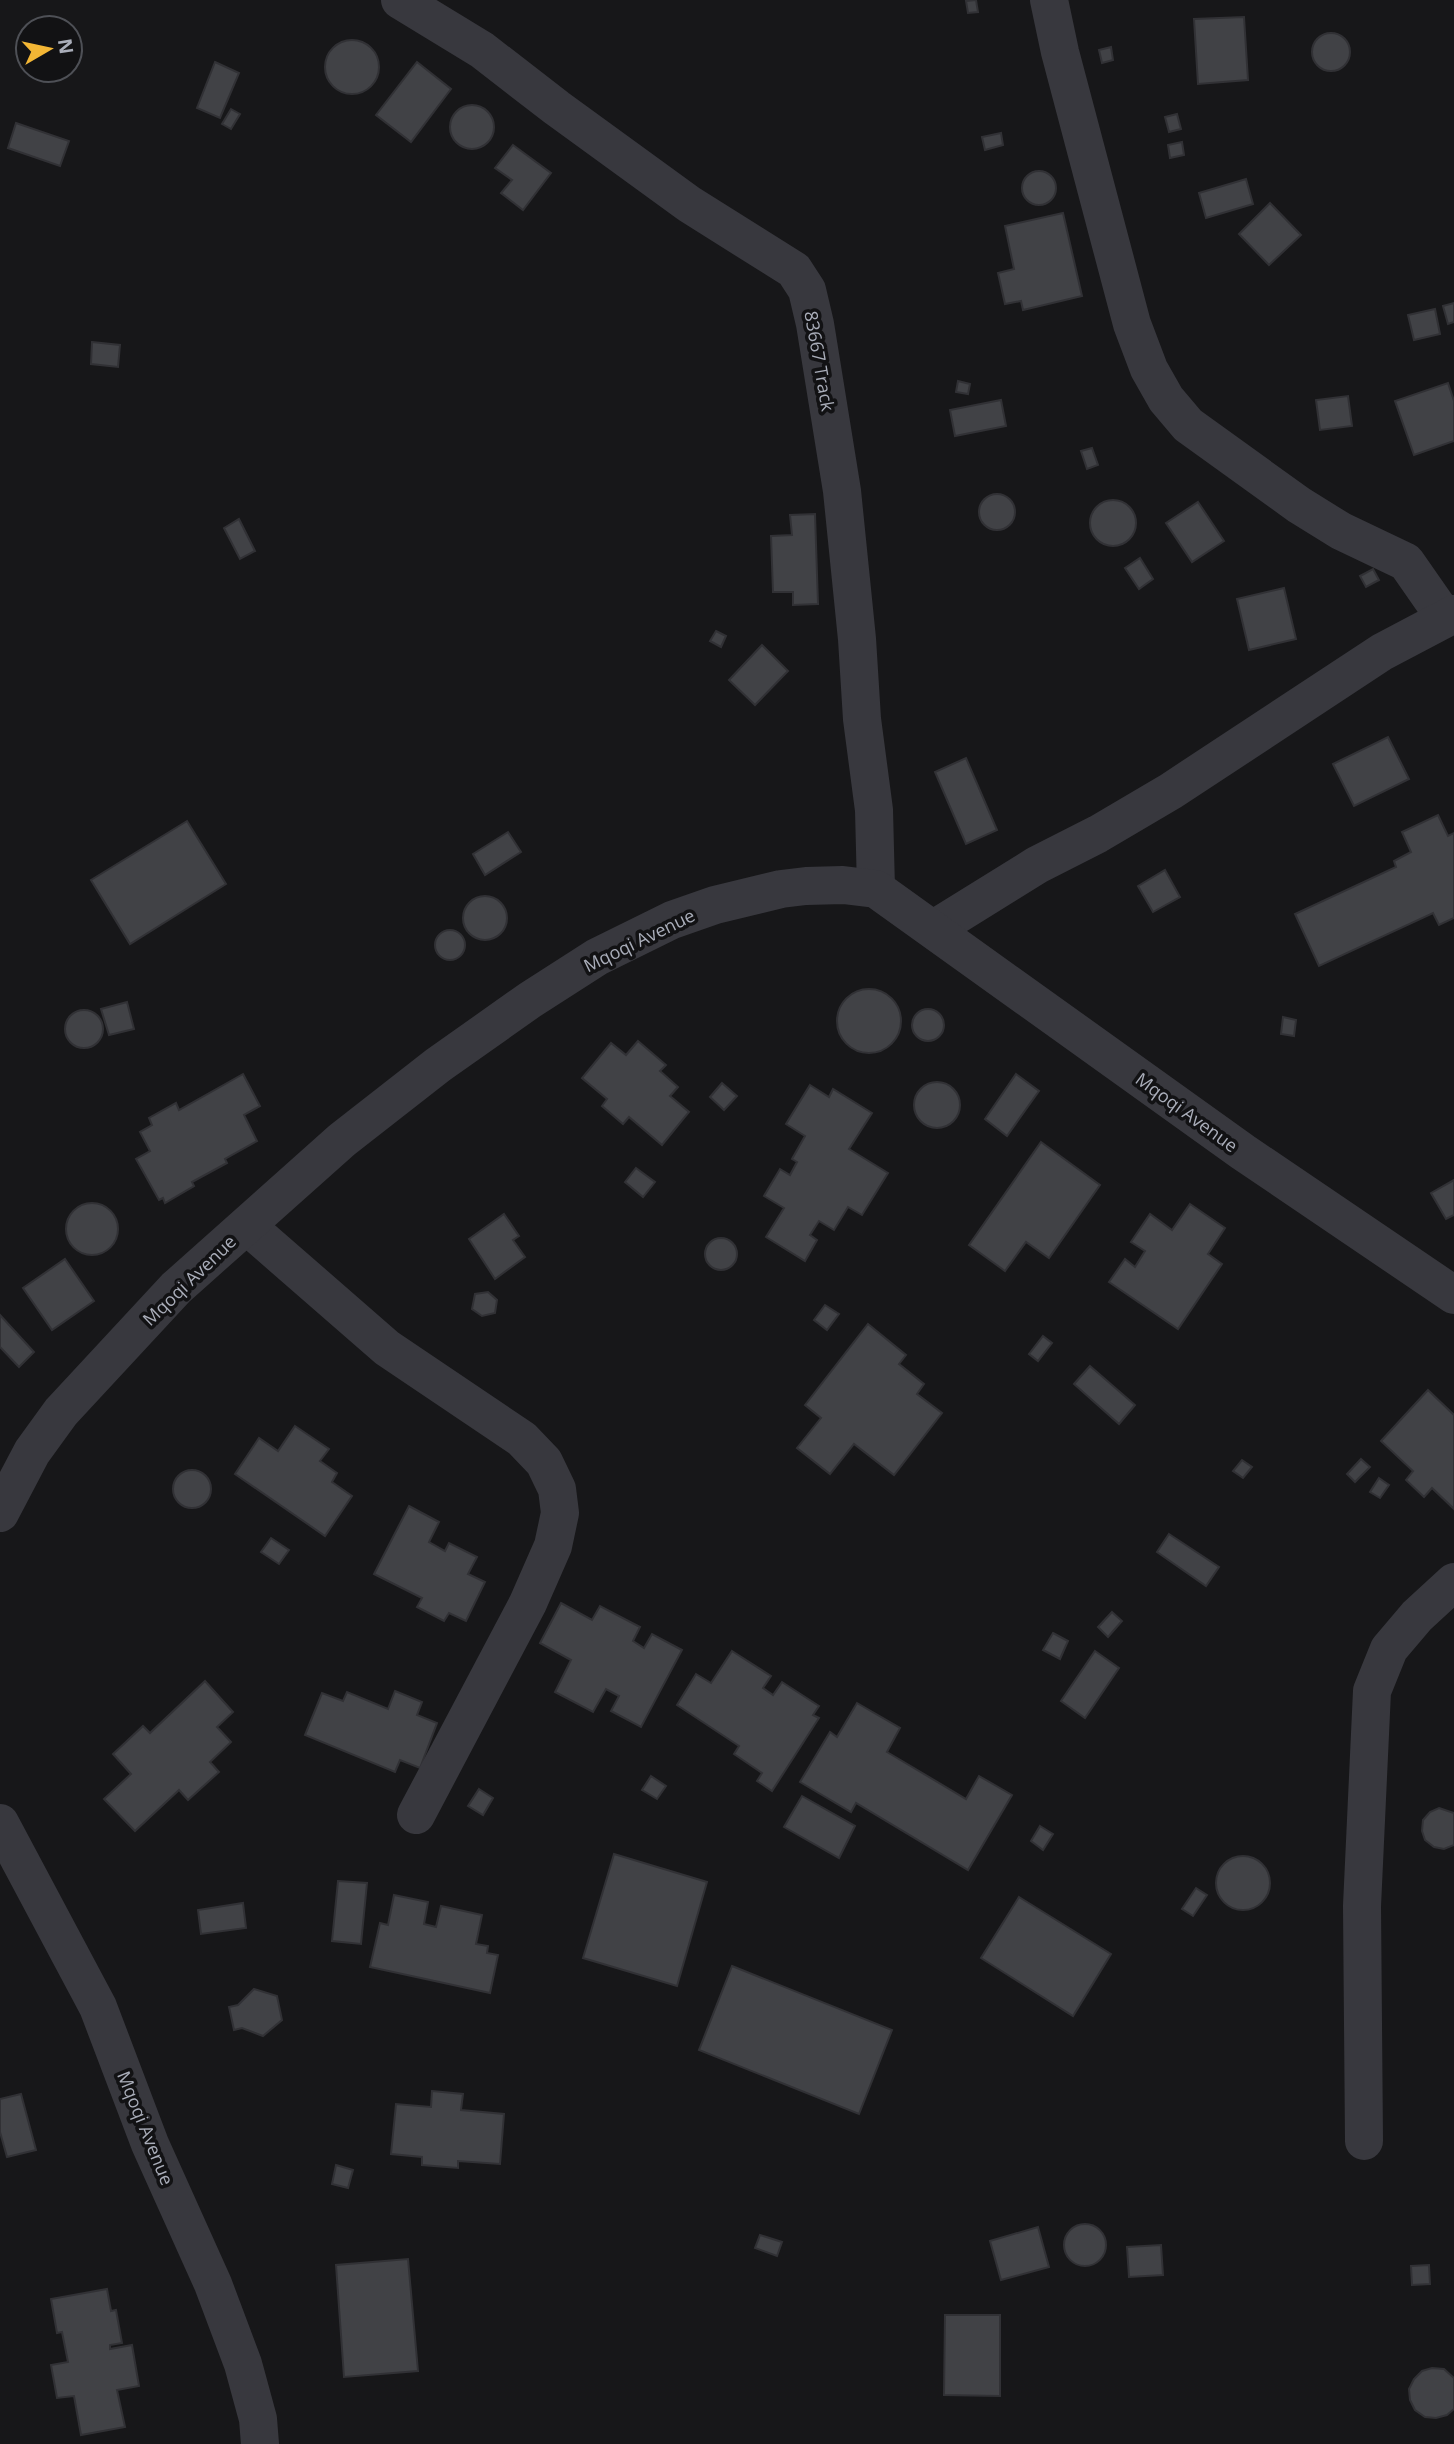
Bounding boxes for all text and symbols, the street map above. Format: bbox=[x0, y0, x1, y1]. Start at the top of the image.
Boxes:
north arrow bbox=[14, 14, 84, 84]
text: N bbox=[52, 37, 80, 56]
street label: 83667 Track bbox=[799, 309, 841, 414]
street label: Mqoqi Avenue bbox=[579, 903, 699, 977]
street label: Mqoqi Avenue bbox=[1131, 1067, 1243, 1157]
street label: Mqoqi Avenue bbox=[137, 1229, 241, 1331]
street label: Mqoqi Avenue bbox=[112, 2067, 180, 2189]

